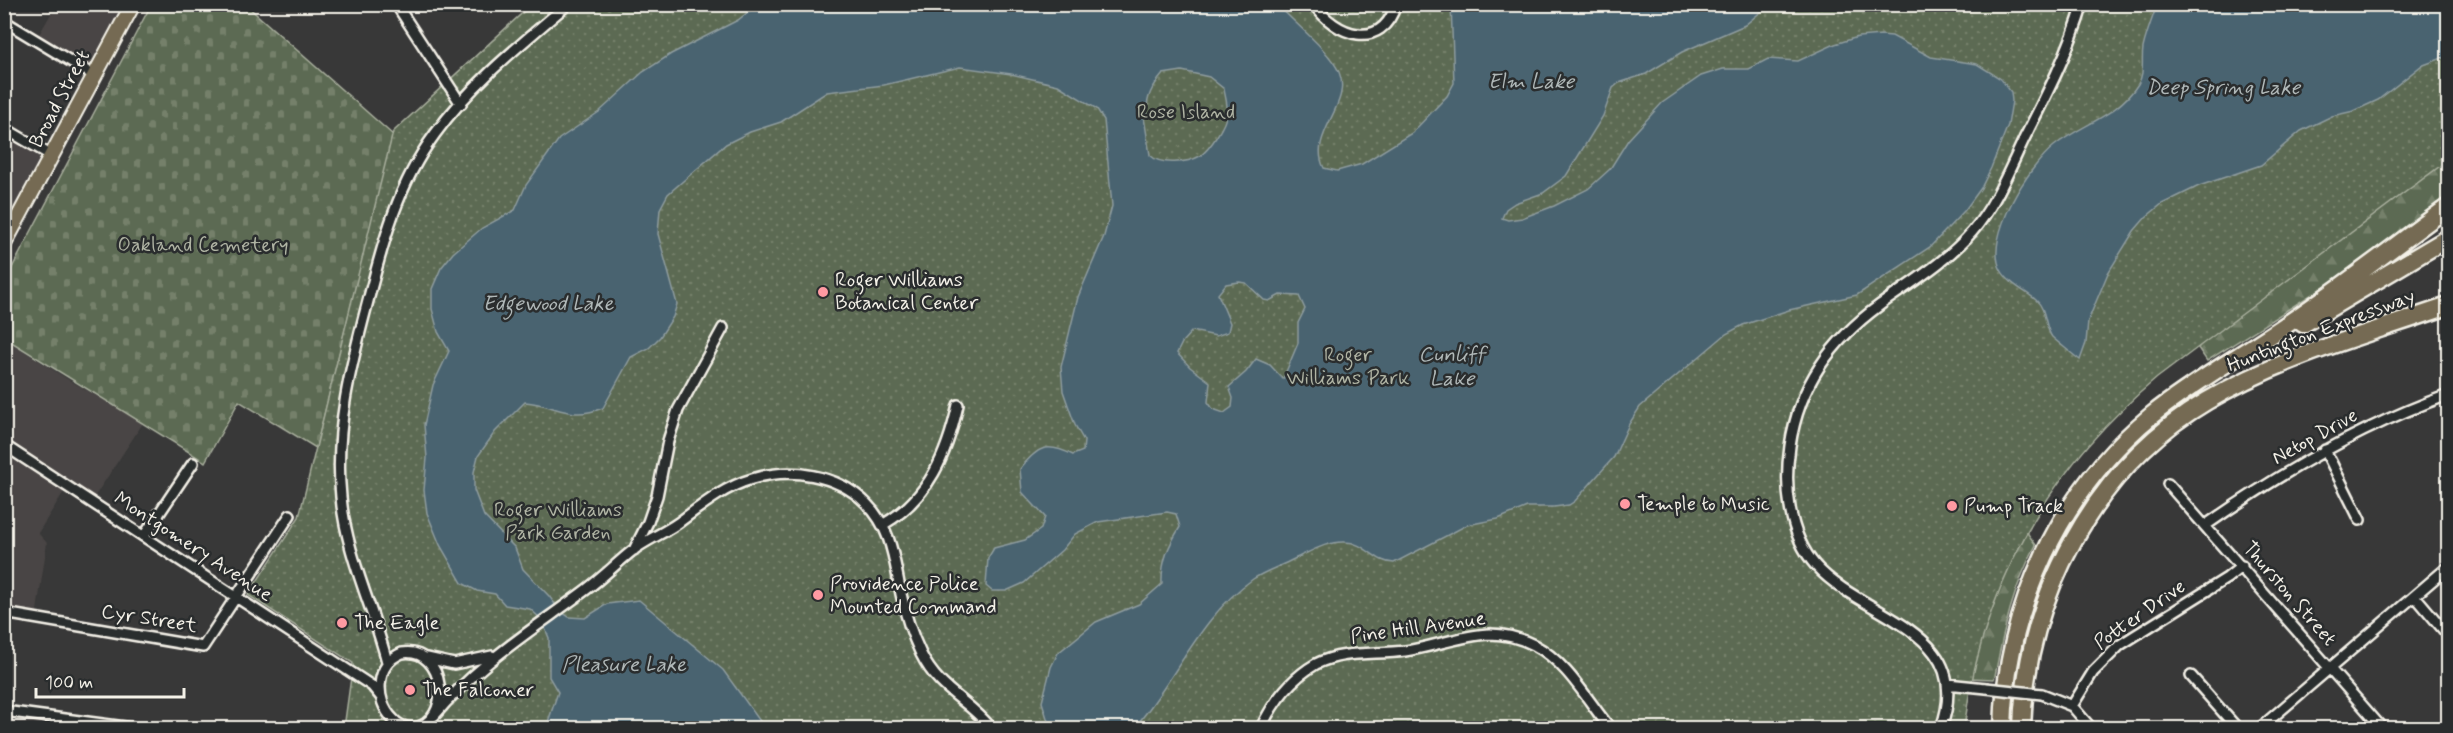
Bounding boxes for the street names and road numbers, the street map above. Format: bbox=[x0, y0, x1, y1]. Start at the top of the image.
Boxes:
street label: Broad Street bbox=[23, 45, 97, 153]
street label: Huntington Expressway bbox=[2223, 283, 2420, 381]
street label: Netop Drive bbox=[2267, 402, 2363, 472]
street label: Montgomery Avenue bbox=[108, 485, 278, 609]
street label: Thurston Street bbox=[2236, 536, 2342, 652]
street label: Potter Drive bbox=[2089, 574, 2191, 656]
street label: Cyr Street bbox=[99, 598, 199, 640]
street label: Pine Hill Avenue bbox=[1349, 605, 1487, 651]

